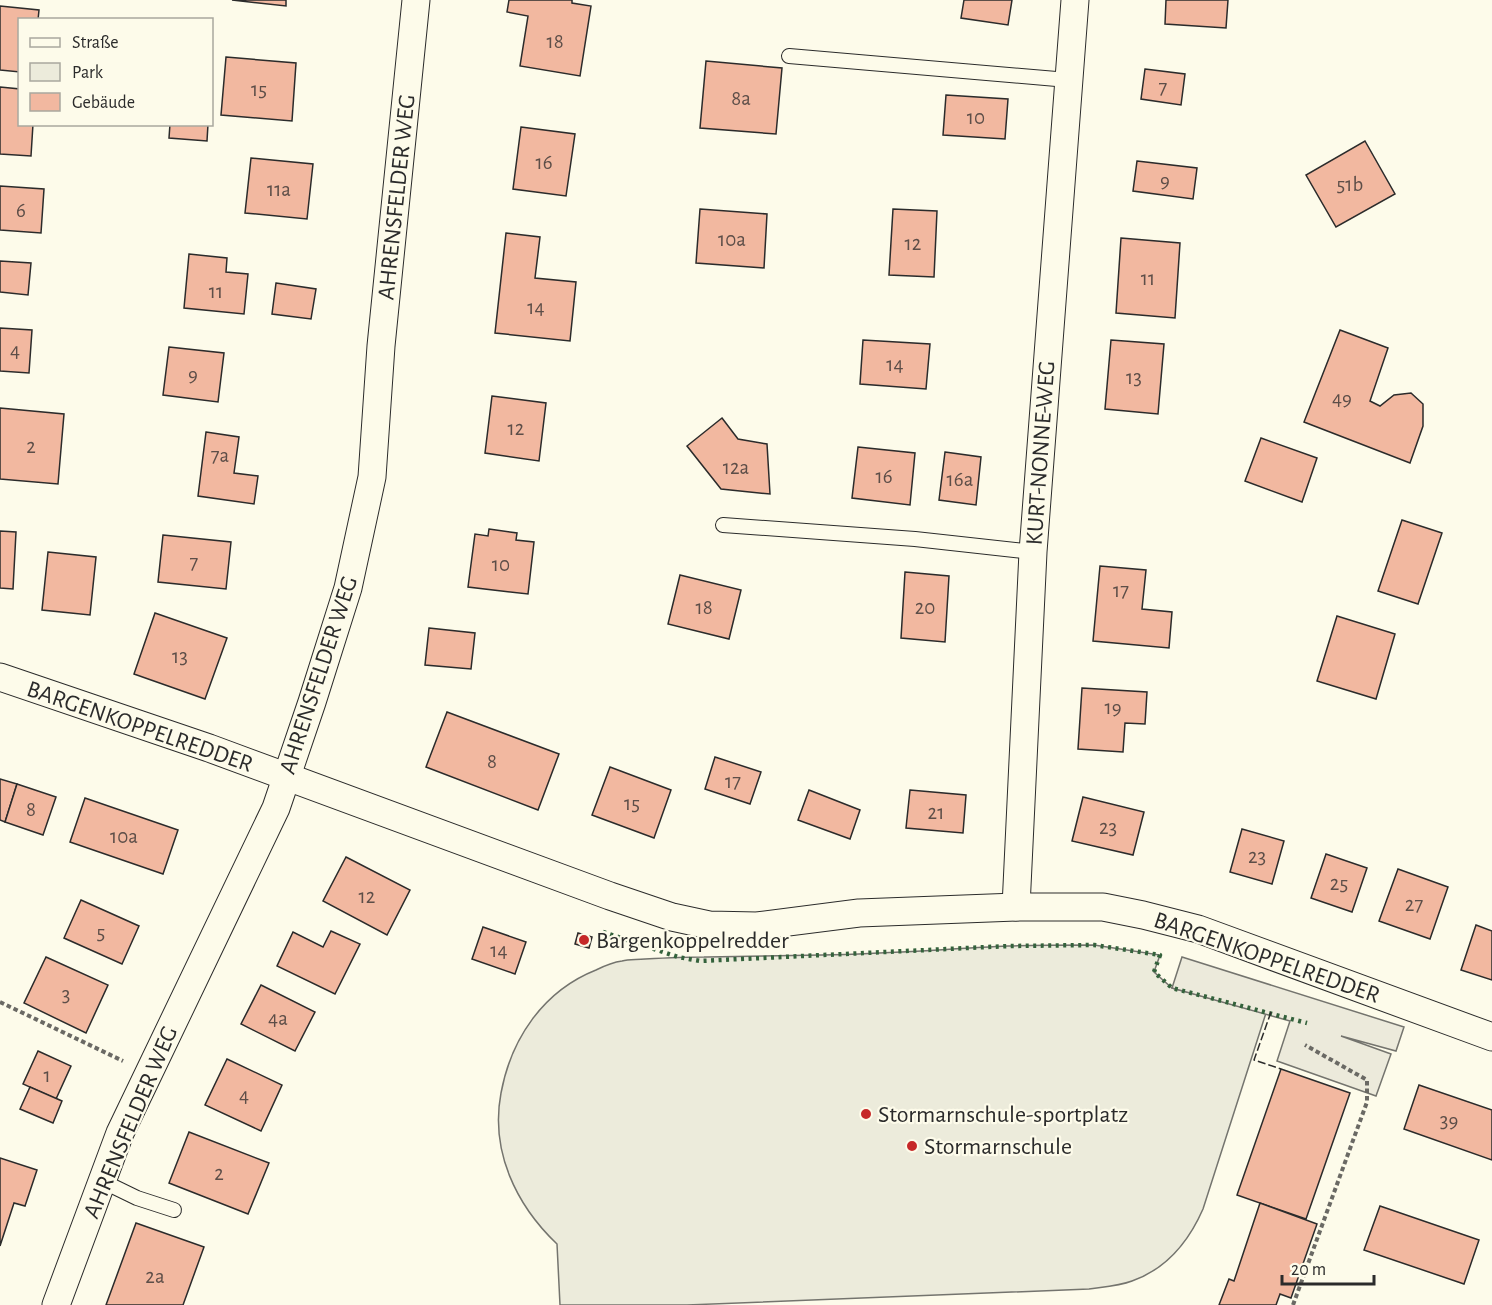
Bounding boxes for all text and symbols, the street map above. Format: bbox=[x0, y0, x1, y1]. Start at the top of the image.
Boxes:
legend bbox=[18, 18, 213, 126]
house number: 18 bbox=[546, 31, 564, 52]
text: Straße bbox=[72, 34, 118, 52]
text: Park bbox=[72, 64, 104, 82]
house number: 7 bbox=[1159, 77, 1168, 98]
house number: 15 bbox=[251, 79, 267, 100]
house number: 8a bbox=[731, 88, 751, 109]
street label: AHRENSFELDER WEG bbox=[374, 93, 420, 301]
text: Gebäude bbox=[72, 94, 135, 112]
house number: 10 bbox=[967, 107, 985, 128]
house number: 16 bbox=[535, 152, 553, 173]
house number: 9 bbox=[1160, 170, 1170, 191]
house number: 51b bbox=[1337, 174, 1363, 195]
house number: 11a bbox=[267, 179, 291, 200]
house number: 6 bbox=[16, 200, 26, 221]
house number: 10a bbox=[718, 229, 746, 250]
house number: 12 bbox=[905, 233, 921, 254]
house number: 11 bbox=[1141, 268, 1155, 289]
house number: 11 bbox=[209, 281, 223, 302]
house number: 14 bbox=[527, 297, 545, 318]
house number: 4 bbox=[10, 340, 20, 361]
house number: 14 bbox=[886, 354, 904, 375]
street label: KURT-NONNE-WEG bbox=[1023, 360, 1059, 546]
house number: 9 bbox=[188, 364, 198, 385]
house number: 13 bbox=[1126, 367, 1142, 388]
house number: 49 bbox=[1332, 388, 1352, 409]
house number: 12 bbox=[508, 418, 524, 439]
house number: 2 bbox=[26, 436, 36, 457]
house number: 7a bbox=[211, 445, 230, 466]
house number: 12a bbox=[723, 457, 750, 478]
house number: 16 bbox=[875, 466, 893, 487]
house number: 16a bbox=[947, 469, 974, 490]
house number: 7 bbox=[190, 552, 199, 573]
house number: 10 bbox=[492, 554, 510, 575]
street label: AHRENSFELDER WEG bbox=[276, 574, 362, 777]
house number: 17 bbox=[1113, 580, 1129, 601]
house number: 18 bbox=[695, 597, 713, 618]
house number: 20 bbox=[915, 597, 935, 618]
house number: 13 bbox=[172, 646, 188, 667]
street label: BARGENKOPPELREDDER bbox=[24, 677, 256, 777]
house number: 19 bbox=[1104, 697, 1122, 718]
house number: 8 bbox=[487, 751, 497, 772]
house number: 17 bbox=[725, 771, 741, 792]
house number: 15 bbox=[624, 793, 640, 814]
house number: 8 bbox=[26, 799, 36, 820]
house number: 21 bbox=[928, 802, 944, 823]
house number: 23 bbox=[1099, 817, 1117, 838]
house number: 10a bbox=[110, 826, 138, 847]
house number: 23 bbox=[1248, 846, 1266, 867]
house number: 25 bbox=[1330, 873, 1348, 894]
house number: 12 bbox=[359, 886, 375, 907]
house number: 27 bbox=[1405, 894, 1423, 915]
street label: BARGENKOPPELREDDER bbox=[1151, 908, 1383, 1008]
house number: 5 bbox=[97, 922, 105, 943]
place label: Bargenkoppelredder bbox=[596, 929, 789, 953]
marker: Bargenkoppelredder bbox=[577, 933, 591, 947]
house number: 14 bbox=[490, 940, 508, 961]
house number: 3 bbox=[62, 984, 70, 1005]
house number: 4a bbox=[268, 1008, 288, 1029]
street label: AHRENSFELDER WEG bbox=[80, 1023, 182, 1222]
house number: 1 bbox=[43, 1065, 51, 1086]
house number: 4 bbox=[239, 1085, 249, 1106]
place label: Stormarnschule-sportplatz bbox=[878, 1103, 1128, 1127]
marker: Stormarnschule-sportplatz bbox=[859, 1107, 873, 1121]
house number: 39 bbox=[1440, 1110, 1458, 1131]
place label: Stormarnschule bbox=[924, 1135, 1072, 1159]
marker: Stormarnschule bbox=[905, 1139, 919, 1153]
house number: 2 bbox=[214, 1163, 224, 1184]
scale bar bbox=[1282, 1248, 1374, 1286]
text: 20 m bbox=[1291, 1261, 1326, 1279]
house number: 2a bbox=[145, 1266, 165, 1287]

